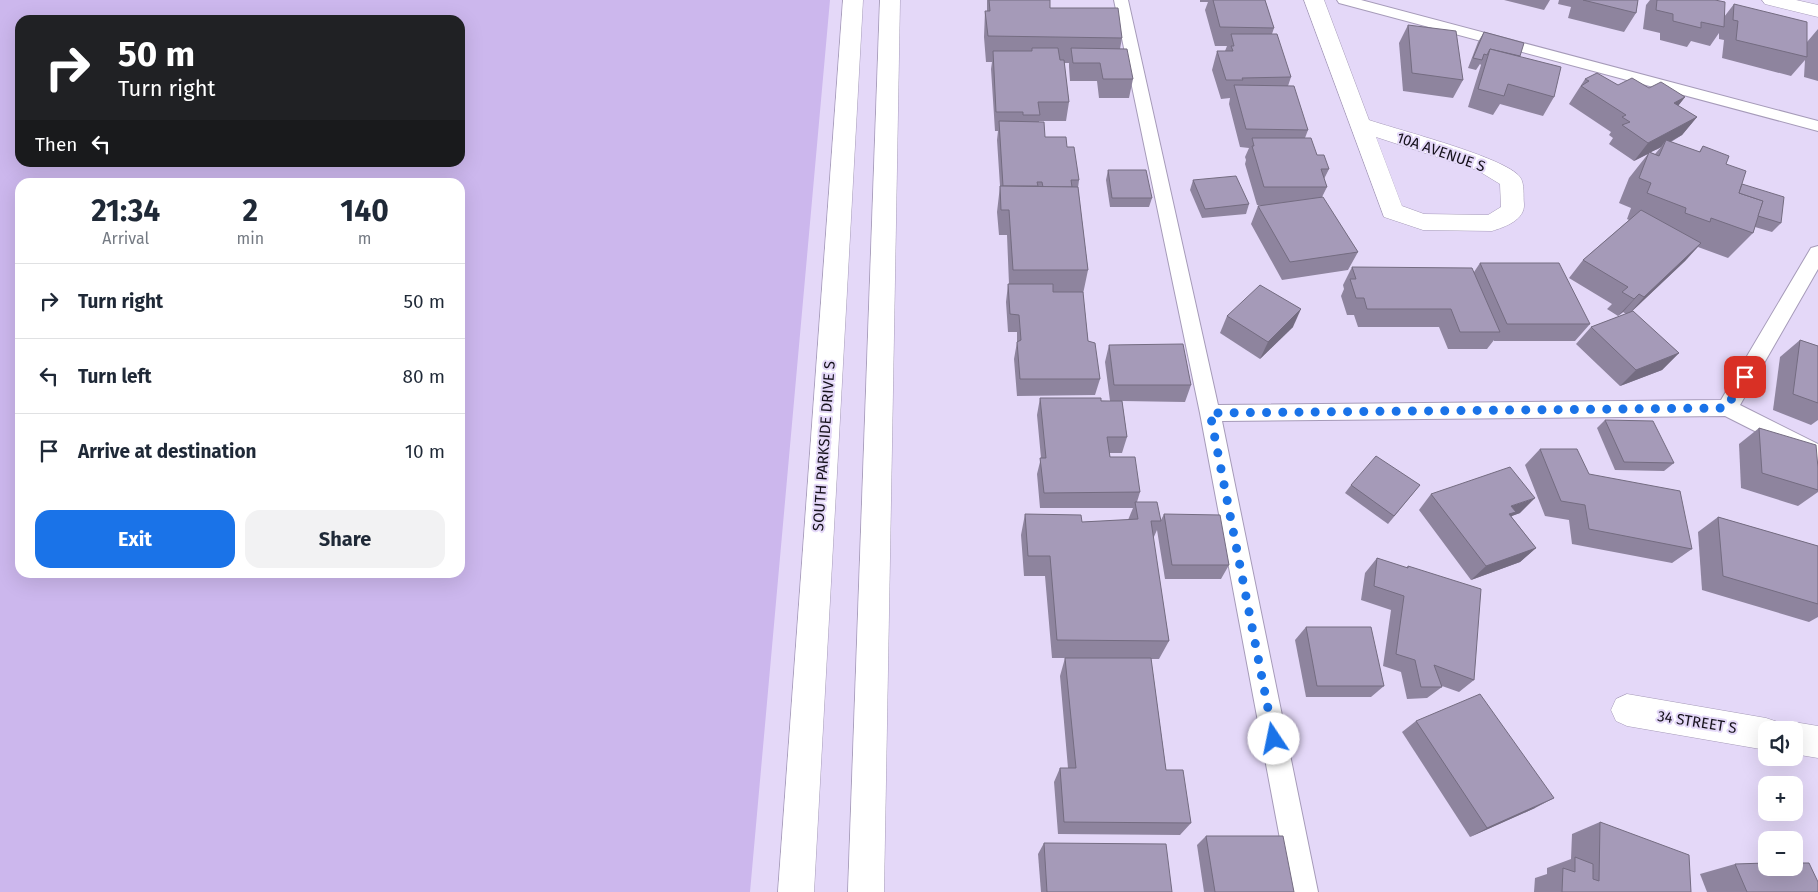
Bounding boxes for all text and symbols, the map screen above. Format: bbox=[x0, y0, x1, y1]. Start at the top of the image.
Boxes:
text: 50 m bbox=[118, 33, 195, 75]
icon: right bbox=[35, 35, 100, 100]
text: Turn right bbox=[118, 75, 215, 102]
street label: 10A AVENUE S bbox=[1394, 128, 1488, 176]
icon: left bbox=[87, 130, 115, 158]
text: Then bbox=[35, 133, 77, 156]
text: 21:34 bbox=[91, 193, 160, 229]
text: 2 bbox=[243, 193, 258, 229]
text: 140 bbox=[340, 193, 389, 229]
text: Arrival bbox=[102, 229, 149, 248]
text: min bbox=[236, 229, 264, 248]
text: m bbox=[358, 229, 371, 248]
icon: right bbox=[35, 287, 63, 315]
text: Turn right bbox=[78, 290, 163, 313]
text: 50 m bbox=[404, 290, 445, 313]
pin bbox=[1724, 356, 1766, 398]
street label: SOUTH PARKSIDE DRIVE S bbox=[809, 360, 839, 532]
icon: left bbox=[35, 362, 63, 390]
icon: arrive bbox=[1731, 363, 1759, 391]
text: Turn left bbox=[78, 365, 152, 388]
text: 80 m bbox=[403, 365, 445, 388]
icon: arrive bbox=[35, 437, 63, 465]
text: Arrive at destination bbox=[78, 440, 257, 463]
text: 10 m bbox=[405, 440, 445, 463]
button: Exit bbox=[35, 510, 235, 568]
button: Share bbox=[245, 510, 445, 568]
street label: 34 STREET S bbox=[1656, 707, 1738, 737]
position arrow bbox=[1247, 712, 1299, 764]
map controls bbox=[1758, 721, 1803, 876]
button: sound bbox=[1758, 721, 1803, 766]
button: + bbox=[1758, 776, 1803, 821]
button: − bbox=[1758, 831, 1803, 876]

